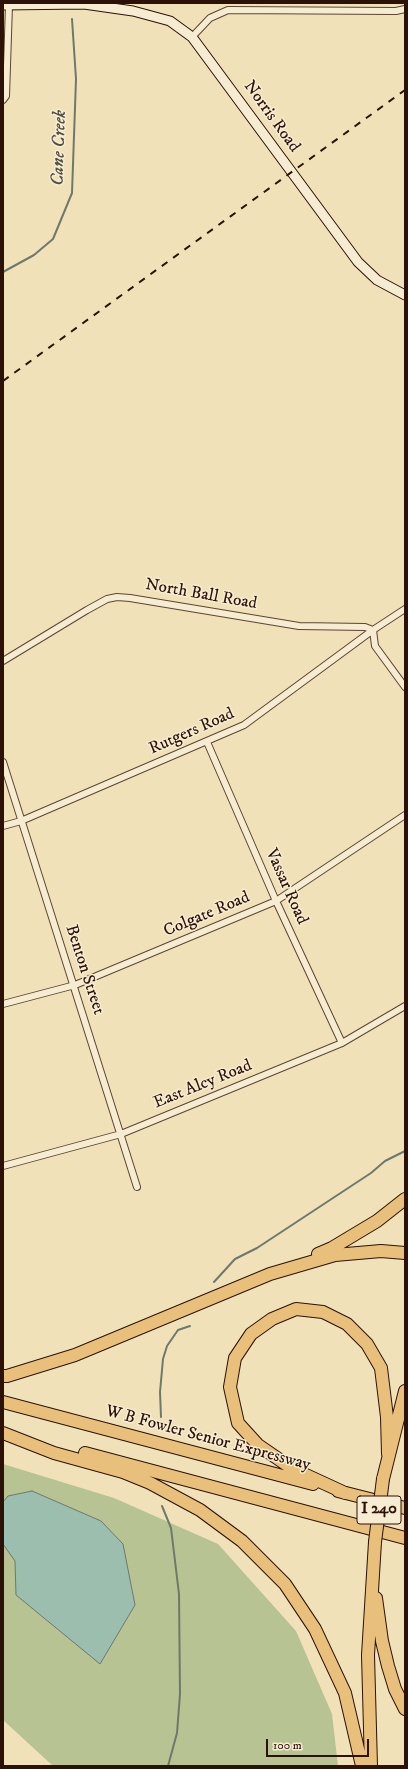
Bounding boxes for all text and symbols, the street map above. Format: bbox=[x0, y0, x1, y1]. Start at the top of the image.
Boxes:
street label: Norris Road bbox=[238, 77, 304, 157]
water label: Cane Creek bbox=[48, 110, 72, 186]
street label: North Ball Road bbox=[143, 575, 259, 615]
street label: Rutgers Road bbox=[146, 704, 238, 760]
street label: Vassar Road bbox=[260, 846, 312, 928]
street label: Colgate Road bbox=[161, 888, 253, 942]
street label: Benton Street bbox=[60, 923, 108, 1017]
street label: East Alcy Road bbox=[151, 1056, 255, 1114]
street label: W B Fowler Senior Expressway bbox=[103, 1402, 313, 1476]
road number: I 240 bbox=[357, 1496, 401, 1524]
scale bar bbox=[268, 1731, 371, 1757]
text: 100 m bbox=[273, 1738, 302, 1753]

